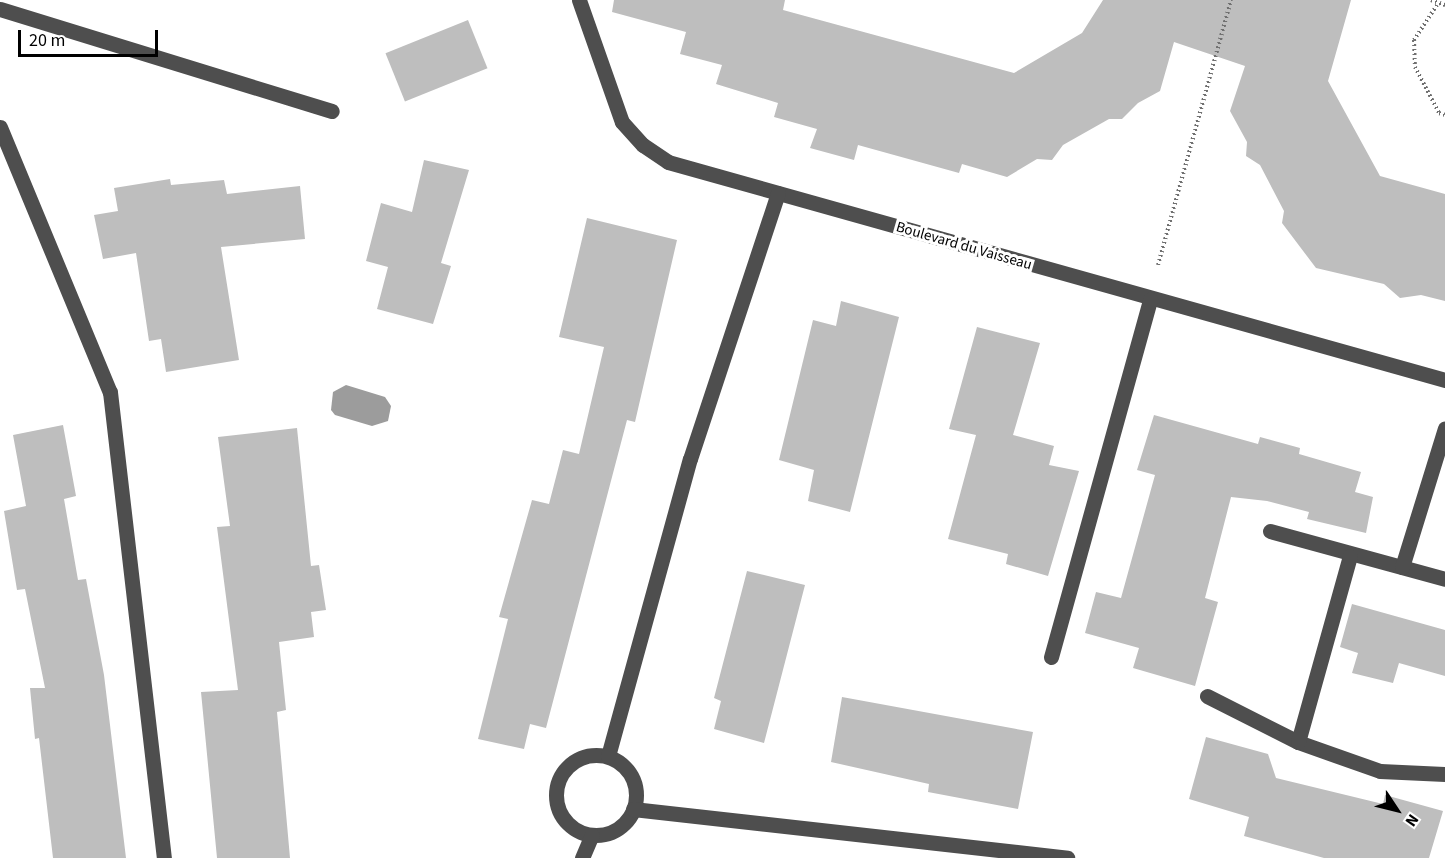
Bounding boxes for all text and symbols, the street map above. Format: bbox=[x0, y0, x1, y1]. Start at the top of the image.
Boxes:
scale bar bbox=[21, 18, 160, 56]
text: 20 m bbox=[29, 28, 65, 53]
street label: Boulevard du Vaisseau bbox=[894, 218, 1034, 274]
north arrow bbox=[1367, 780, 1427, 840]
text: N bbox=[1400, 810, 1424, 831]

